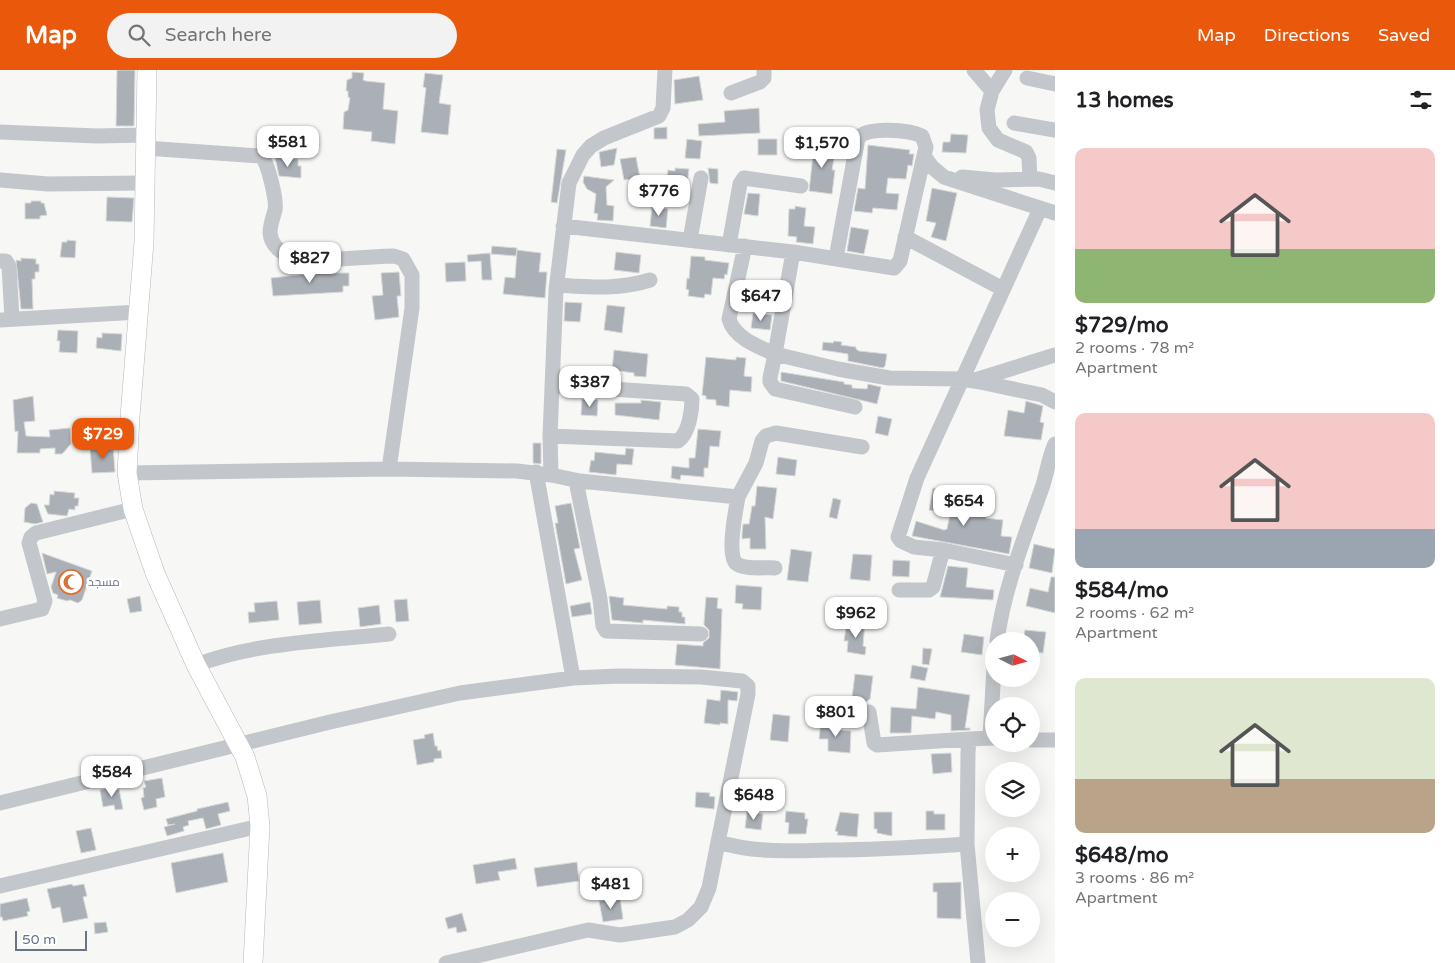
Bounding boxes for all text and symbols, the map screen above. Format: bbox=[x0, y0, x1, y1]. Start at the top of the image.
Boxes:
search box bbox=[107, 13, 457, 58]
text: Map bbox=[25, 21, 77, 50]
icon: search bbox=[125, 21, 153, 49]
text: Search here bbox=[165, 24, 272, 46]
text: Map bbox=[1197, 24, 1236, 46]
text: Directions bbox=[1264, 24, 1350, 46]
text: Saved bbox=[1378, 24, 1430, 46]
icon: filters bbox=[1407, 86, 1435, 114]
text: 13 homes bbox=[1075, 88, 1174, 113]
pin: $581 bbox=[258, 126, 318, 168]
pin: $1,570 bbox=[781, 126, 863, 169]
text: $581 bbox=[268, 132, 308, 152]
text: $1,570 bbox=[795, 133, 849, 153]
pin: $776 bbox=[629, 174, 689, 217]
icon: home bbox=[1210, 180, 1300, 270]
text: $776 bbox=[639, 181, 679, 201]
pin: $827 bbox=[280, 242, 340, 284]
text: $827 bbox=[290, 248, 330, 268]
pin: $647 bbox=[731, 280, 791, 322]
text: $647 bbox=[741, 286, 781, 306]
text: $729/mo bbox=[1075, 313, 1169, 338]
text: 2 rooms · 78 m² bbox=[1075, 338, 1194, 358]
text: Apartment bbox=[1075, 358, 1158, 378]
pin: $387 bbox=[560, 366, 620, 408]
text: $387 bbox=[570, 372, 610, 392]
pin: $729 bbox=[73, 418, 133, 460]
text: $729 bbox=[83, 424, 123, 444]
icon: home bbox=[1210, 445, 1300, 535]
pin: $654 bbox=[934, 484, 994, 527]
text: $654 bbox=[944, 491, 984, 511]
mosque icon: مسجد bbox=[58, 569, 84, 595]
place label: مسجد bbox=[88, 575, 120, 589]
text: $584/mo bbox=[1075, 578, 1169, 603]
pin: $962 bbox=[826, 596, 886, 639]
text: $962 bbox=[836, 603, 876, 623]
text: 2 rooms · 62 m² bbox=[1075, 603, 1194, 623]
text: Apartment bbox=[1075, 623, 1158, 643]
north arrow bbox=[985, 632, 1040, 688]
map controls bbox=[985, 632, 1040, 947]
pin: $801 bbox=[806, 696, 866, 738]
button: locate bbox=[985, 697, 1040, 752]
text: $801 bbox=[816, 702, 856, 722]
icon: home bbox=[1210, 710, 1300, 800]
pin: $584 bbox=[82, 756, 142, 798]
text: $584 bbox=[92, 762, 132, 782]
button: layers bbox=[985, 762, 1040, 817]
pin: $648 bbox=[724, 778, 784, 821]
text: $648 bbox=[734, 785, 774, 805]
button: + bbox=[985, 827, 1040, 882]
text: $648/mo bbox=[1075, 843, 1169, 868]
pin: $481 bbox=[581, 868, 641, 910]
text: 3 rooms · 86 m² bbox=[1075, 868, 1194, 888]
text: $481 bbox=[591, 874, 631, 894]
text: Apartment bbox=[1075, 888, 1158, 908]
button: − bbox=[985, 892, 1040, 947]
scale bar bbox=[15, 928, 88, 951]
text: 50 m bbox=[22, 931, 56, 948]

